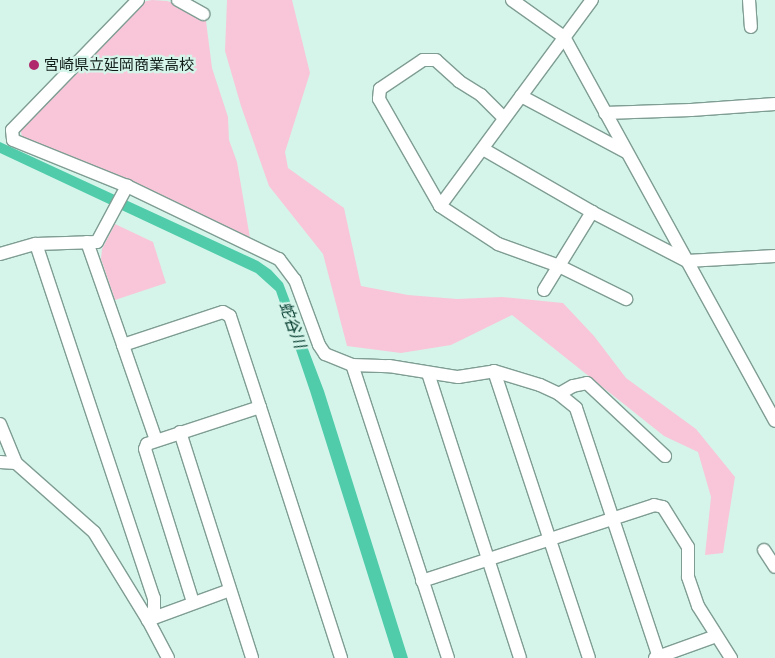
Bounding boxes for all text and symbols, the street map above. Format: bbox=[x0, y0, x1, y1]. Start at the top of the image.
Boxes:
place label: 宮崎県立延岡商業高校 bbox=[44, 56, 194, 74]
marker: 宮崎県立延岡商業高校 bbox=[28, 59, 40, 71]
water label: 蛇谷川 bbox=[275, 299, 309, 351]

